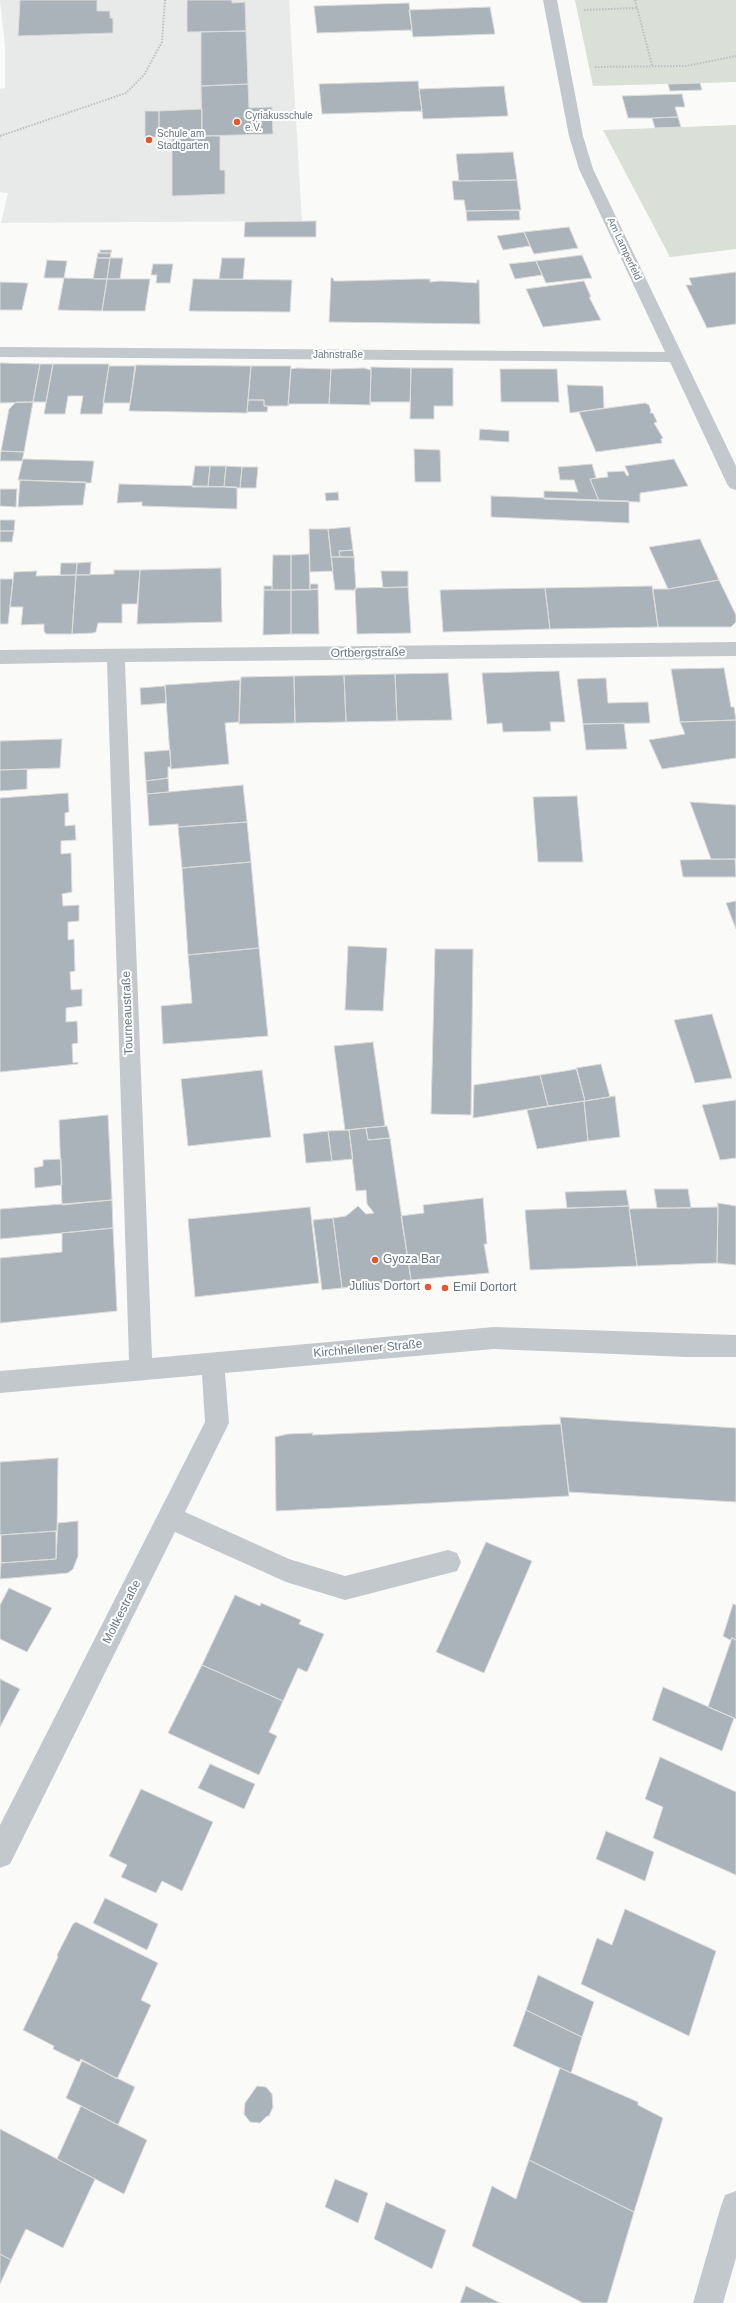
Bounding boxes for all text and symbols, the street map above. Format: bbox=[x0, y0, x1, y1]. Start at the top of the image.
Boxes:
place label: Cyriakusschule e.V. bbox=[245, 110, 313, 134]
marker: Cyriakusschule e.V. bbox=[232, 117, 242, 127]
place label: Schule am Stadtgarten bbox=[157, 128, 209, 152]
marker: Schule am Stadtgarten bbox=[144, 135, 154, 145]
street label: Am Lamperfeld bbox=[604, 216, 644, 282]
street label: Jahnstraße bbox=[313, 349, 363, 361]
street label: Ortbergstraße bbox=[331, 645, 405, 661]
street label: Tourneaustraße bbox=[119, 971, 137, 1055]
place label: Gyoza Bar bbox=[383, 1253, 440, 1267]
marker: Gyoza Bar bbox=[370, 1255, 380, 1265]
place label: Julius Dortort bbox=[349, 1280, 420, 1294]
place label: Emil Dortort bbox=[453, 1281, 516, 1295]
marker: Julius Dortort bbox=[423, 1282, 433, 1292]
marker: Emil Dortort bbox=[440, 1283, 450, 1293]
street label: Kirchhellener Straße bbox=[313, 1337, 423, 1361]
street label: Moltkestraße bbox=[100, 1578, 144, 1646]

